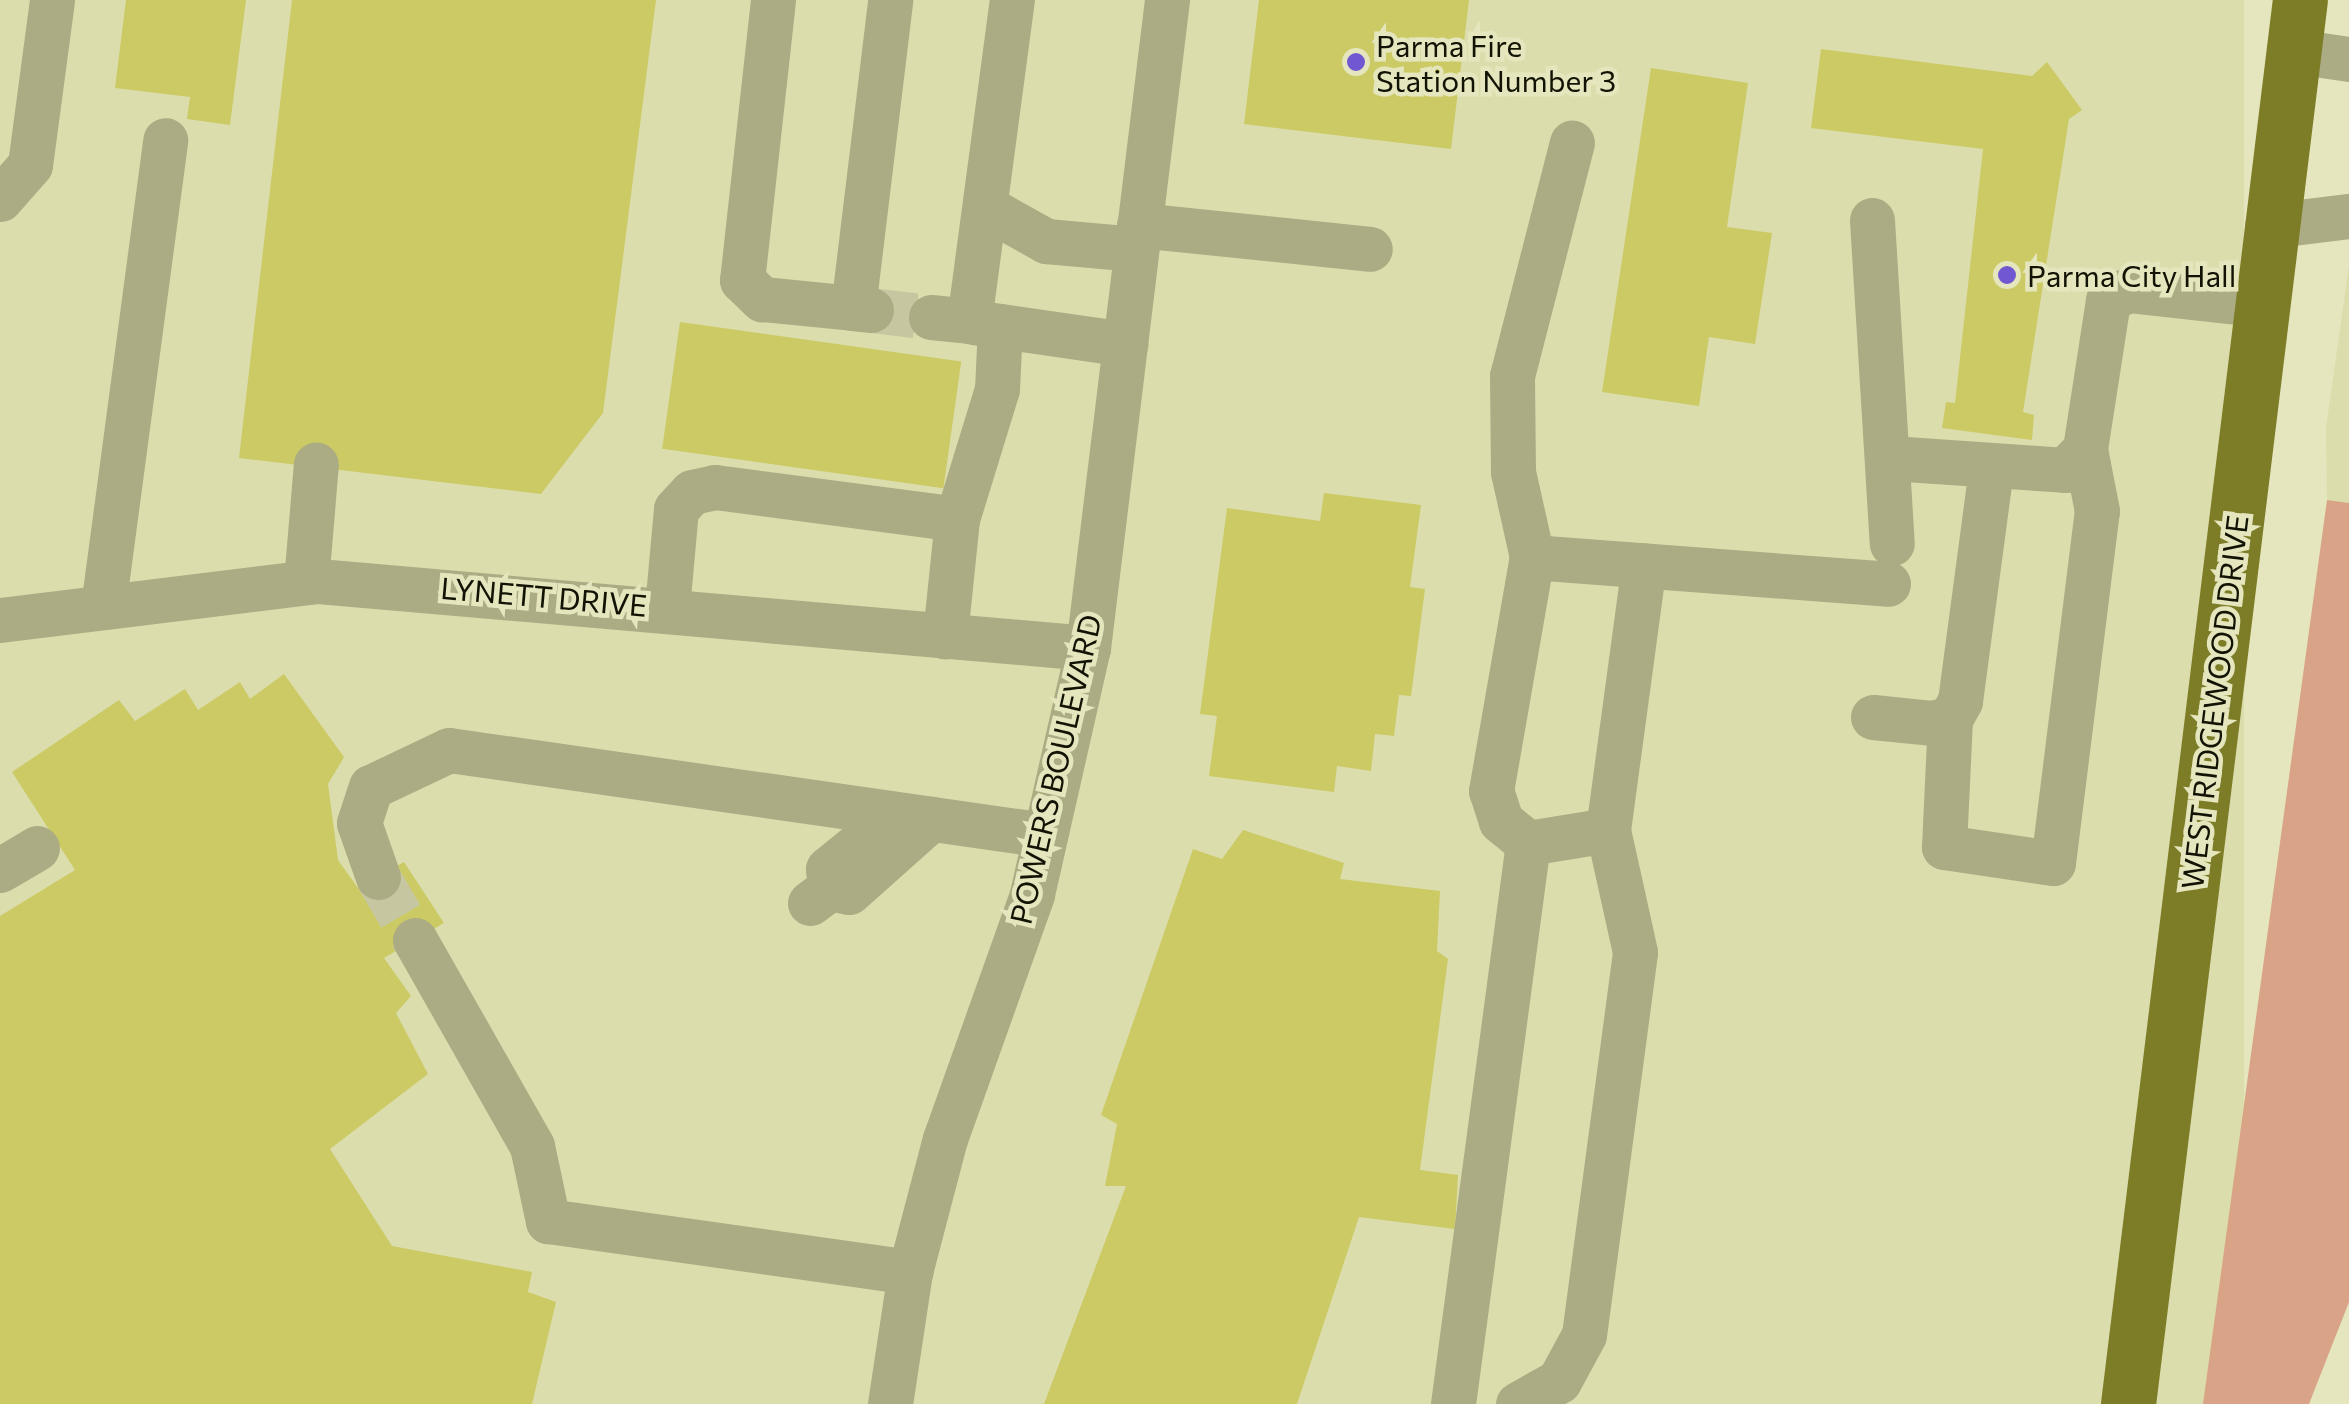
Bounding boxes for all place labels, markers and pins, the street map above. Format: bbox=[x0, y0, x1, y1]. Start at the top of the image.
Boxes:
place label: Parma Fire Station Number 3 bbox=[1376, 27, 1616, 98]
marker: Parma Fire Station Number 3 bbox=[1345, 51, 1367, 73]
place label: Parma City Hall bbox=[2027, 257, 2236, 293]
marker: Parma City Hall bbox=[1996, 264, 2018, 286]

